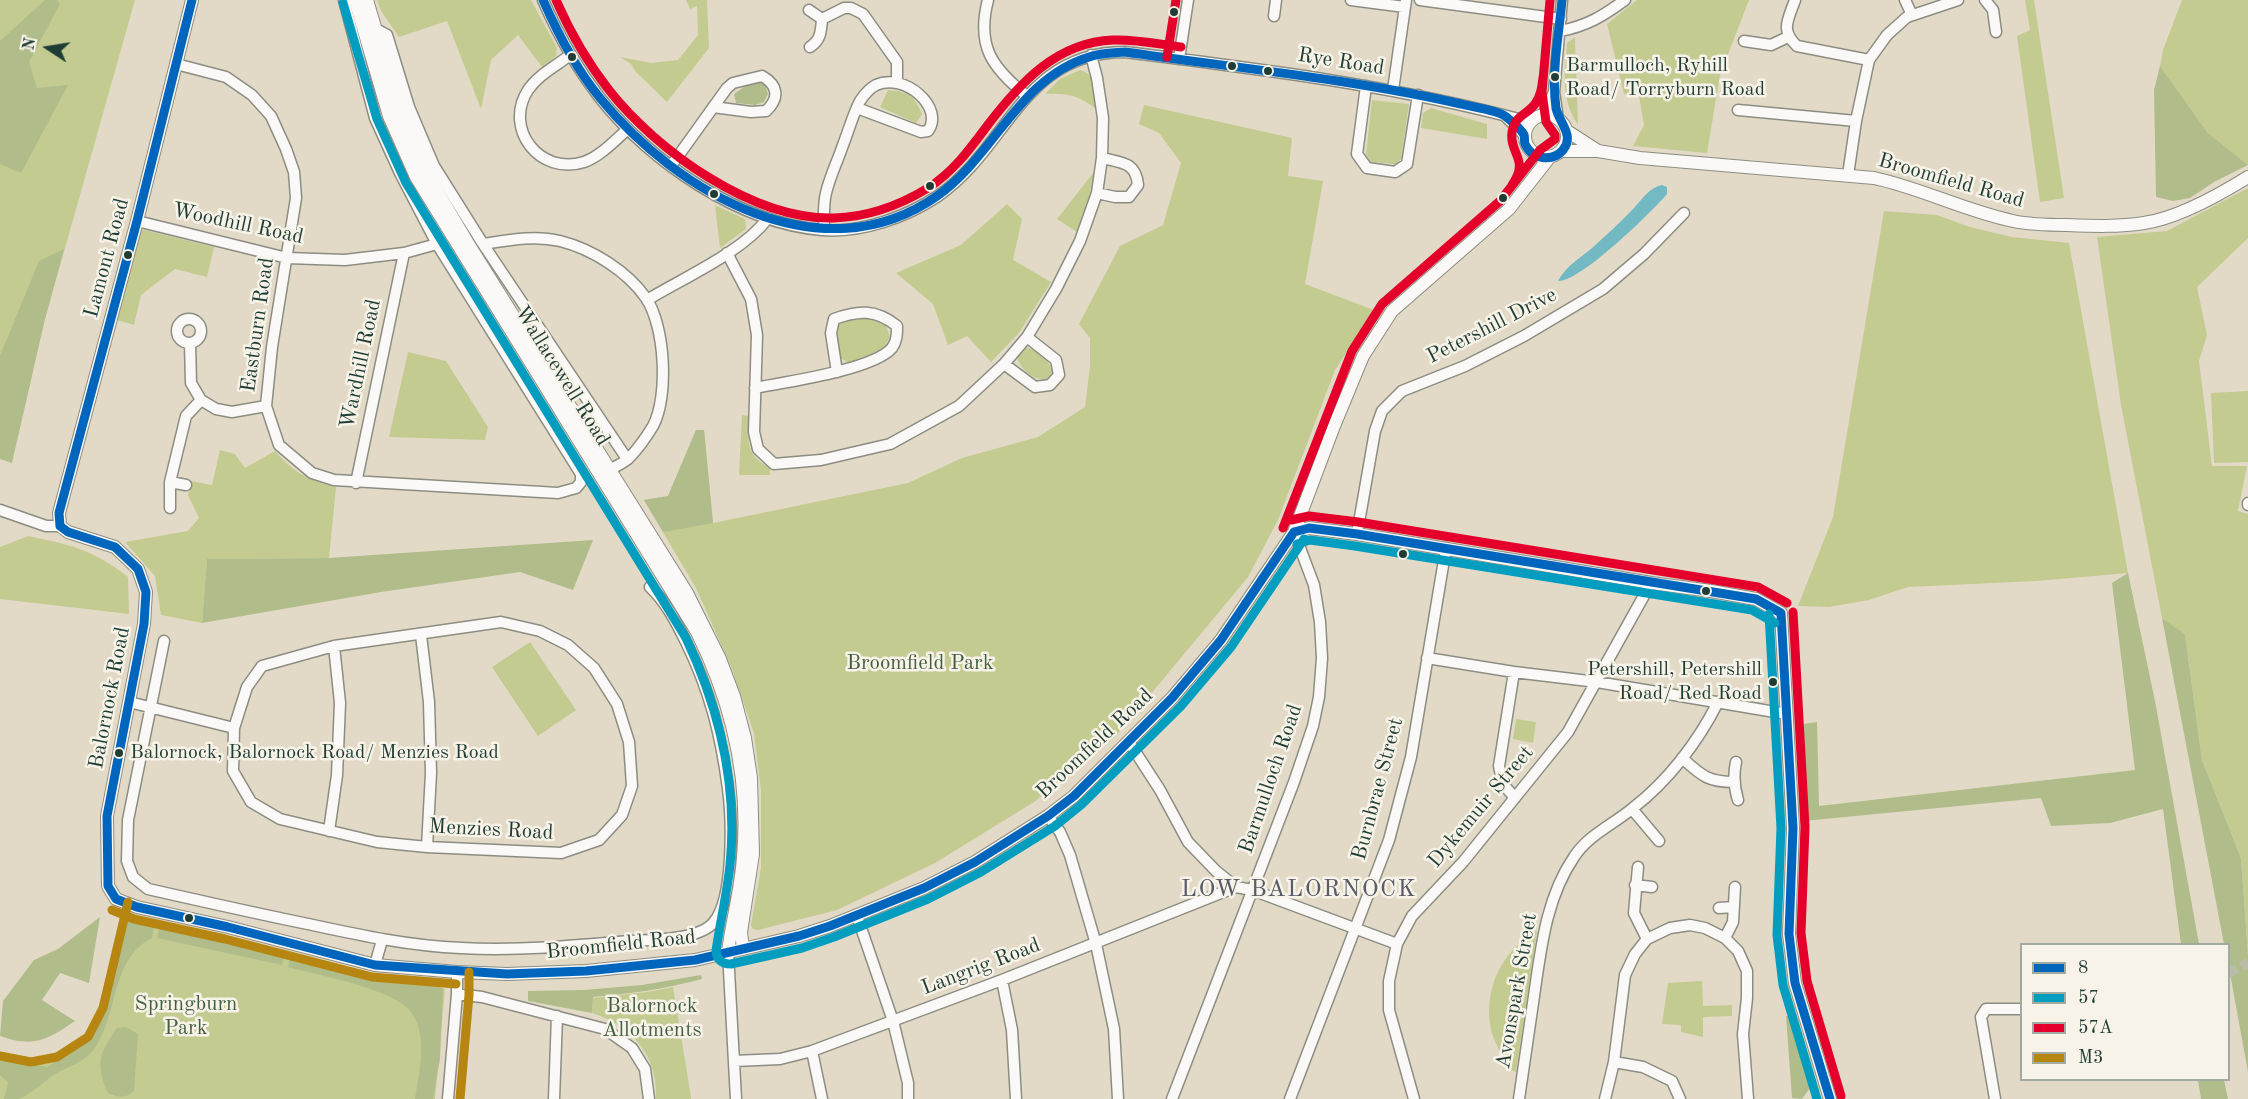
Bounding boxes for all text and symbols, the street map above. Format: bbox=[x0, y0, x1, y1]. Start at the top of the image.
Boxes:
unlabelled marker bbox=[1168, 6, 1180, 18]
north arrow bbox=[18, 18, 78, 78]
text: N bbox=[21, 37, 39, 52]
street label: Rye Road bbox=[1296, 43, 1386, 81]
unlabelled marker bbox=[566, 51, 578, 63]
place label: Barmulloch, Ryhill Road/ Torryburn Road bbox=[1566, 54, 1765, 101]
unlabelled marker bbox=[1226, 60, 1238, 72]
unlabelled marker bbox=[1262, 65, 1274, 77]
marker: Barmulloch, Ryhill Road/ Torryburn Road bbox=[1549, 71, 1561, 83]
street label: Broomfield Road bbox=[1875, 148, 2027, 214]
unlabelled marker bbox=[924, 180, 936, 192]
unlabelled marker bbox=[708, 188, 720, 200]
unlabelled marker bbox=[1497, 192, 1509, 204]
street label: Lamont Road bbox=[79, 195, 135, 321]
street label: Woodhill Road bbox=[170, 198, 306, 250]
unlabelled marker bbox=[122, 249, 134, 261]
street label: Eastburn Road bbox=[236, 256, 280, 394]
street label: Petershill Drive bbox=[1423, 282, 1561, 370]
street label: Wardhill Road bbox=[335, 297, 387, 431]
street label: Wallacewell Road bbox=[509, 301, 615, 451]
unlabelled marker bbox=[1397, 548, 1409, 560]
unlabelled marker bbox=[1700, 585, 1712, 597]
street label: Balornock Road bbox=[84, 625, 136, 771]
park label: Broomfield Park bbox=[846, 650, 994, 676]
place label: Petershill, Petershill Road/ Red Road bbox=[1587, 658, 1762, 705]
marker: Petershill, Petershill Road/ Red Road bbox=[1767, 676, 1779, 688]
street label: Broomfield Road bbox=[1031, 683, 1159, 805]
street label: Barmulloch Road bbox=[1234, 701, 1308, 857]
street label: Burnbrae Street bbox=[1347, 715, 1409, 863]
place label: Balornock, Balornock Road/ Menzies Road bbox=[130, 741, 499, 765]
street label: Dykemuir Street bbox=[1423, 741, 1539, 873]
marker: Balornock, Balornock Road/ Menzies Road bbox=[113, 747, 125, 759]
street label: Menzies Road bbox=[428, 814, 554, 846]
district label: LOW BALORNOCK bbox=[1181, 876, 1417, 904]
street label: Avonspark Street bbox=[1491, 911, 1543, 1071]
unlabelled marker bbox=[183, 912, 195, 924]
street label: Broomfield Road bbox=[545, 925, 697, 965]
street label: Langrig Road bbox=[918, 933, 1044, 1001]
legend bbox=[2020, 943, 2230, 1081]
text: 8 bbox=[2078, 959, 2088, 977]
text: 57 bbox=[2078, 989, 2099, 1007]
park label: Springburn Park bbox=[135, 991, 237, 1041]
park label: Balornock Allotments bbox=[602, 993, 702, 1043]
text: 57A bbox=[2078, 1019, 2113, 1037]
text: M3 bbox=[2078, 1049, 2104, 1067]

